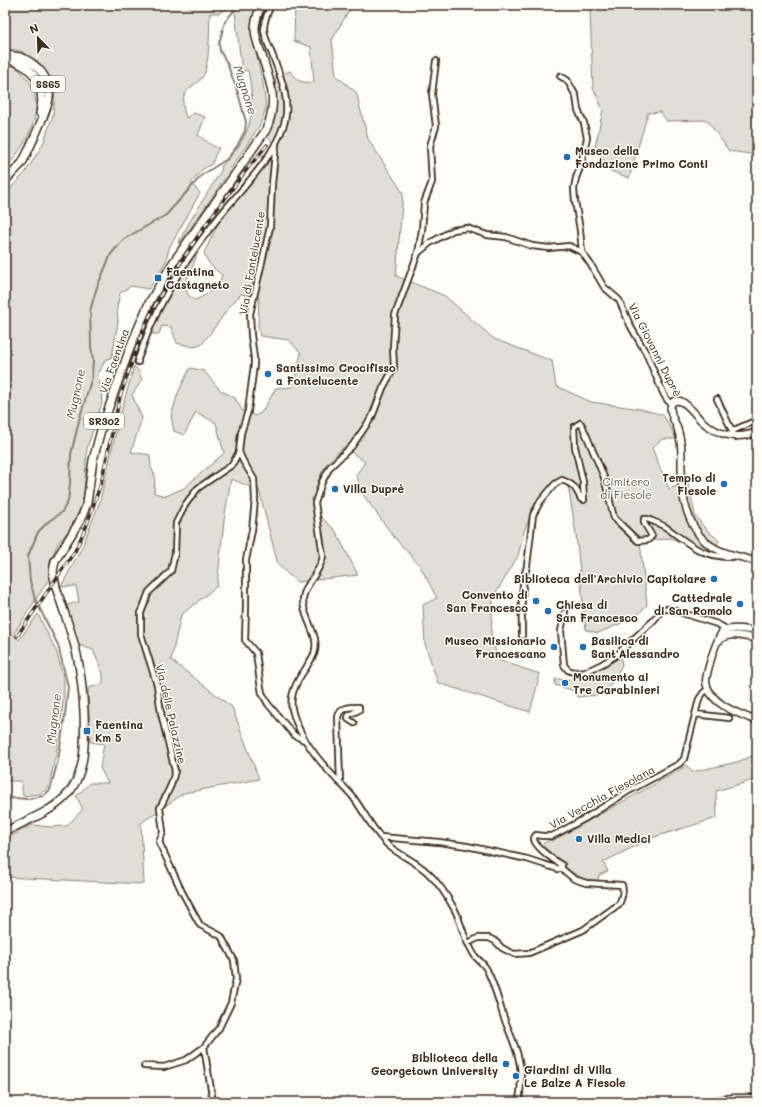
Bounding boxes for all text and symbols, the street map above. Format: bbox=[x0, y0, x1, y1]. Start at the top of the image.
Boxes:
north arrow bbox=[18, 18, 58, 58]
text: N bbox=[27, 20, 41, 37]
water label: Mugnone bbox=[230, 63, 261, 116]
road number: SS65 bbox=[31, 76, 65, 92]
place label: Museo della Fondazione Primo Conti bbox=[575, 143, 708, 171]
marker: Museo della Fondazione Primo Conti bbox=[562, 152, 572, 162]
street label: Via di Fontelucente bbox=[235, 210, 268, 316]
place label: Faentina Castagneto bbox=[166, 264, 229, 292]
marker: Faentina Castagneto bbox=[153, 273, 163, 283]
street label: Via Giovanni Duprè bbox=[625, 300, 686, 399]
street label: Via Faentina bbox=[95, 326, 132, 395]
place label: Santissimo Crocifisso a Fontelucente bbox=[276, 360, 396, 388]
water label: Mugnone bbox=[62, 367, 88, 420]
marker: Santissimo Crocifisso a Fontelucente bbox=[263, 369, 273, 379]
road number: SR302 bbox=[84, 413, 124, 429]
place label: Tempio di Fiesole bbox=[662, 470, 716, 498]
park label: Cimitero di Fiesole bbox=[600, 474, 652, 502]
marker: Tempio di Fiesole bbox=[719, 479, 729, 489]
place label: Villa Duprè bbox=[343, 481, 405, 496]
marker: Villa Duprè bbox=[330, 484, 340, 494]
place label: Biblioteca dell'Archivio Capitolare bbox=[514, 571, 706, 586]
marker: Biblioteca dell'Archivio Capitolare bbox=[709, 574, 719, 584]
place label: Convento di San Francesco bbox=[446, 587, 528, 615]
place label: Cattedrale di San Romolo bbox=[654, 590, 732, 618]
marker: Convento di San Francesco bbox=[531, 596, 541, 606]
place label: Chiesa di San Francesco bbox=[556, 597, 638, 625]
marker: Cattedrale di San Romolo bbox=[735, 599, 745, 609]
marker: Chiesa di San Francesco bbox=[543, 606, 553, 616]
place label: Museo Missionario Francescano bbox=[445, 633, 546, 661]
place label: Basilica di Sant'Alessandro bbox=[591, 633, 680, 661]
marker: Museo Missionario Francescano bbox=[549, 642, 559, 652]
marker: Basilica di Sant'Alessandro bbox=[578, 642, 588, 652]
street label: Via delle Palazzine bbox=[153, 662, 190, 766]
place label: Monumento ai Tre Carabinieri bbox=[573, 669, 660, 697]
marker: Monumento ai Tre Carabinieri bbox=[560, 678, 570, 688]
water label: Mugnone bbox=[42, 693, 64, 745]
place label: Faentina Km 5 bbox=[95, 717, 144, 745]
marker: Faentina Km 5 bbox=[82, 726, 92, 736]
street label: Via Vecchia Fiesolana bbox=[546, 761, 657, 832]
place label: Villa Medici bbox=[587, 831, 651, 846]
marker: Villa Medici bbox=[574, 834, 584, 844]
place label: Biblioteca della Georgetown University bbox=[371, 1050, 498, 1078]
marker: Biblioteca della Georgetown University bbox=[501, 1059, 511, 1069]
place label: Giardini di Villa Le Balze A Fiesole bbox=[524, 1062, 626, 1090]
marker: Giardini di Villa Le Balze A Fiesole bbox=[511, 1071, 521, 1081]

